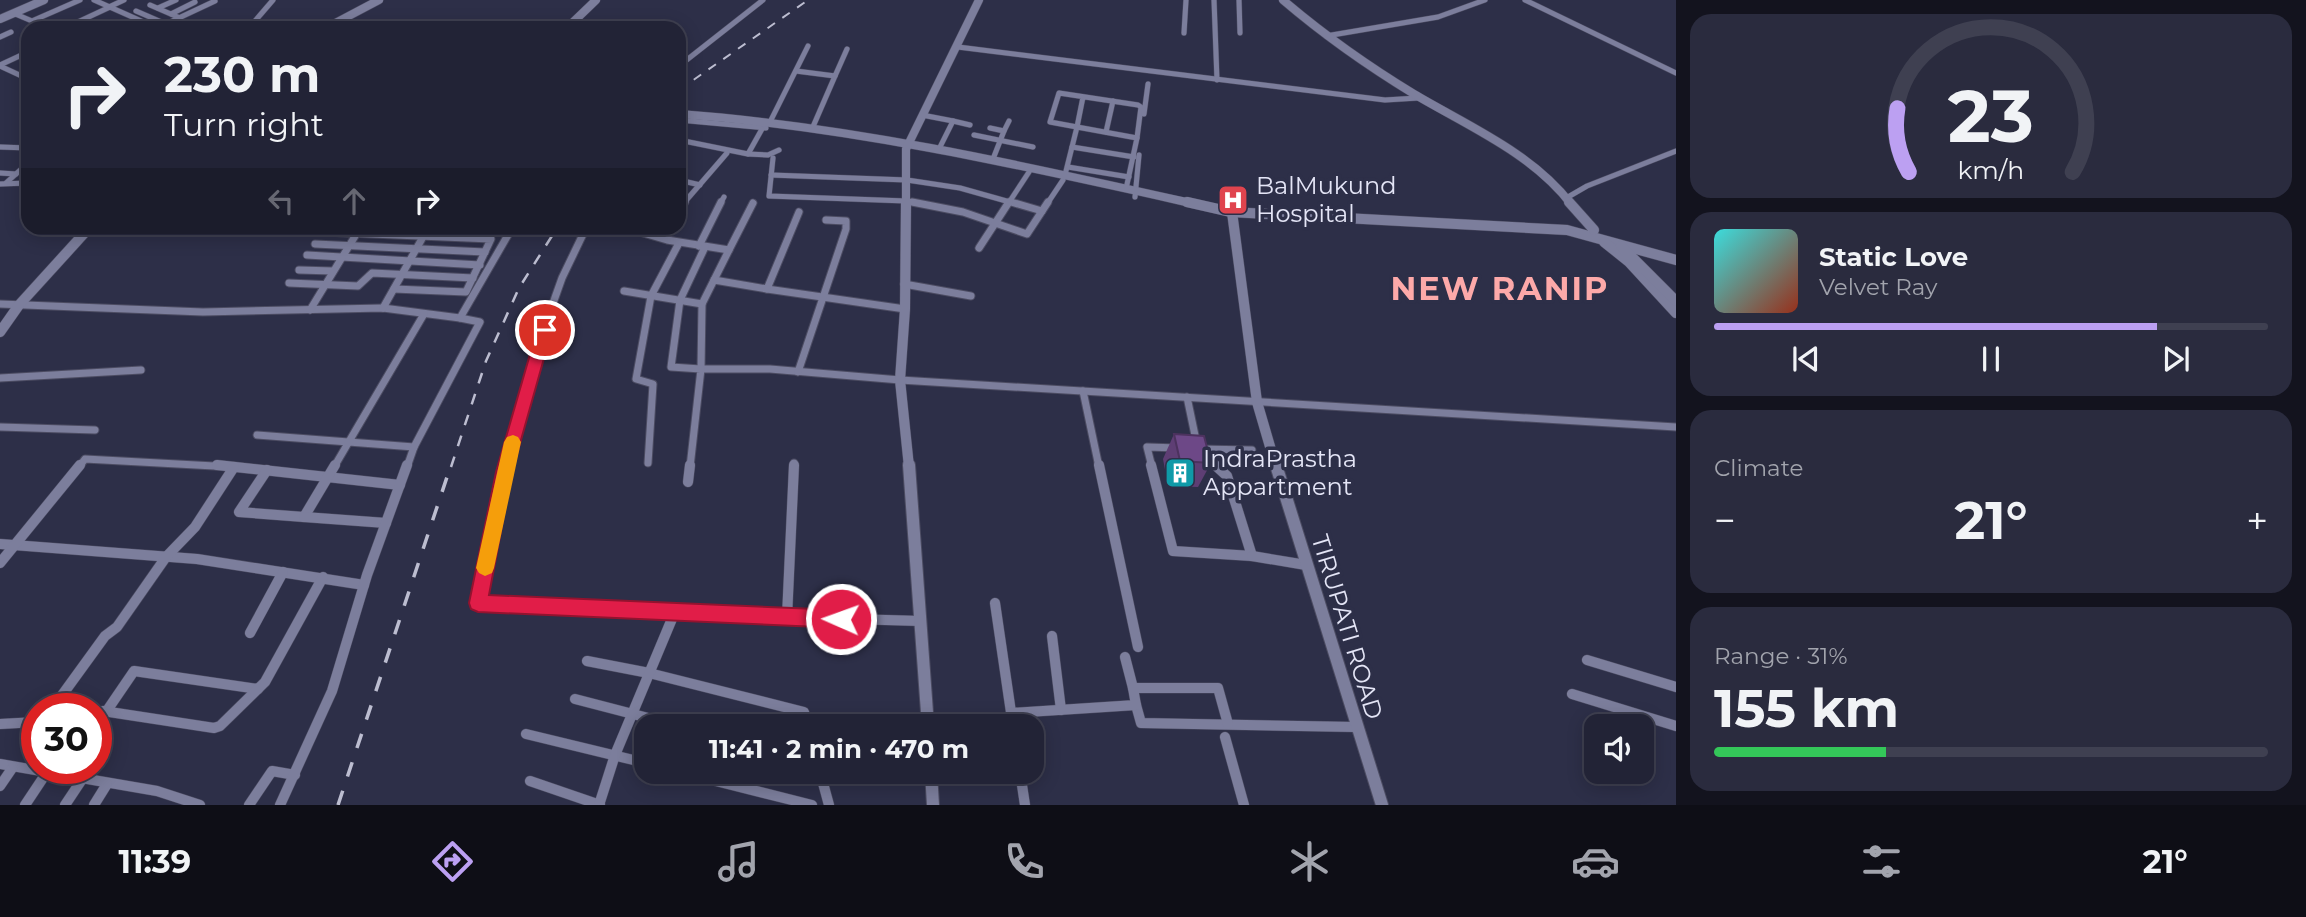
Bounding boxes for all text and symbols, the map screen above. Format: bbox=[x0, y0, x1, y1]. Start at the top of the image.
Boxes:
text: 230 m bbox=[164, 45, 320, 104]
icon: right bbox=[49, 49, 140, 140]
text: 23 bbox=[1948, 72, 2034, 160]
text: Turn right bbox=[164, 105, 324, 144]
text: km/h bbox=[1958, 155, 2024, 185]
place label: BalMukund Hospital bbox=[1256, 171, 1397, 228]
icon: left bbox=[262, 182, 300, 220]
icon: ahead bbox=[335, 182, 373, 220]
icon: right bbox=[408, 182, 446, 220]
hospital icon: BalMukund Hospital bbox=[1216, 183, 1250, 217]
text: Static Love bbox=[1819, 241, 1968, 273]
district label: NEW RANIP bbox=[1390, 269, 1610, 308]
text: Velvet Ray bbox=[1819, 273, 1937, 301]
pin bbox=[515, 300, 575, 360]
icon: arrive bbox=[526, 311, 564, 349]
icon: previous bbox=[1787, 340, 1825, 378]
icon: pause bbox=[1972, 340, 2010, 378]
icon: next bbox=[2157, 340, 2195, 378]
place label: IndraPrastha Appartment bbox=[1203, 444, 1357, 501]
text: Climate bbox=[1714, 454, 1803, 482]
building icon: IndraPrastha Appartment bbox=[1163, 456, 1197, 490]
text: 21° bbox=[1955, 489, 2027, 552]
text: − bbox=[1714, 497, 1736, 544]
text: + bbox=[2246, 497, 2268, 544]
street label: TIRUPATI ROAD bbox=[1306, 531, 1389, 723]
position arrow bbox=[804, 582, 878, 656]
text: Range · 31% bbox=[1714, 642, 1847, 670]
text: 155 km bbox=[1714, 677, 1899, 740]
speed limit sign: 30 bbox=[21, 693, 112, 784]
map controls bbox=[1584, 714, 1654, 784]
button: sound bbox=[1584, 714, 1654, 784]
text: 11:41 · 2 min · 470 m bbox=[709, 733, 969, 765]
icon: directions bbox=[428, 837, 477, 886]
icon: music bbox=[714, 837, 763, 886]
icon: phone bbox=[1000, 837, 1049, 886]
icon: climate bbox=[1285, 837, 1334, 886]
icon: car bbox=[1571, 837, 1620, 886]
icon: filters bbox=[1857, 837, 1906, 886]
text: 11:39 bbox=[118, 842, 191, 881]
text: 21° bbox=[2143, 842, 2188, 881]

